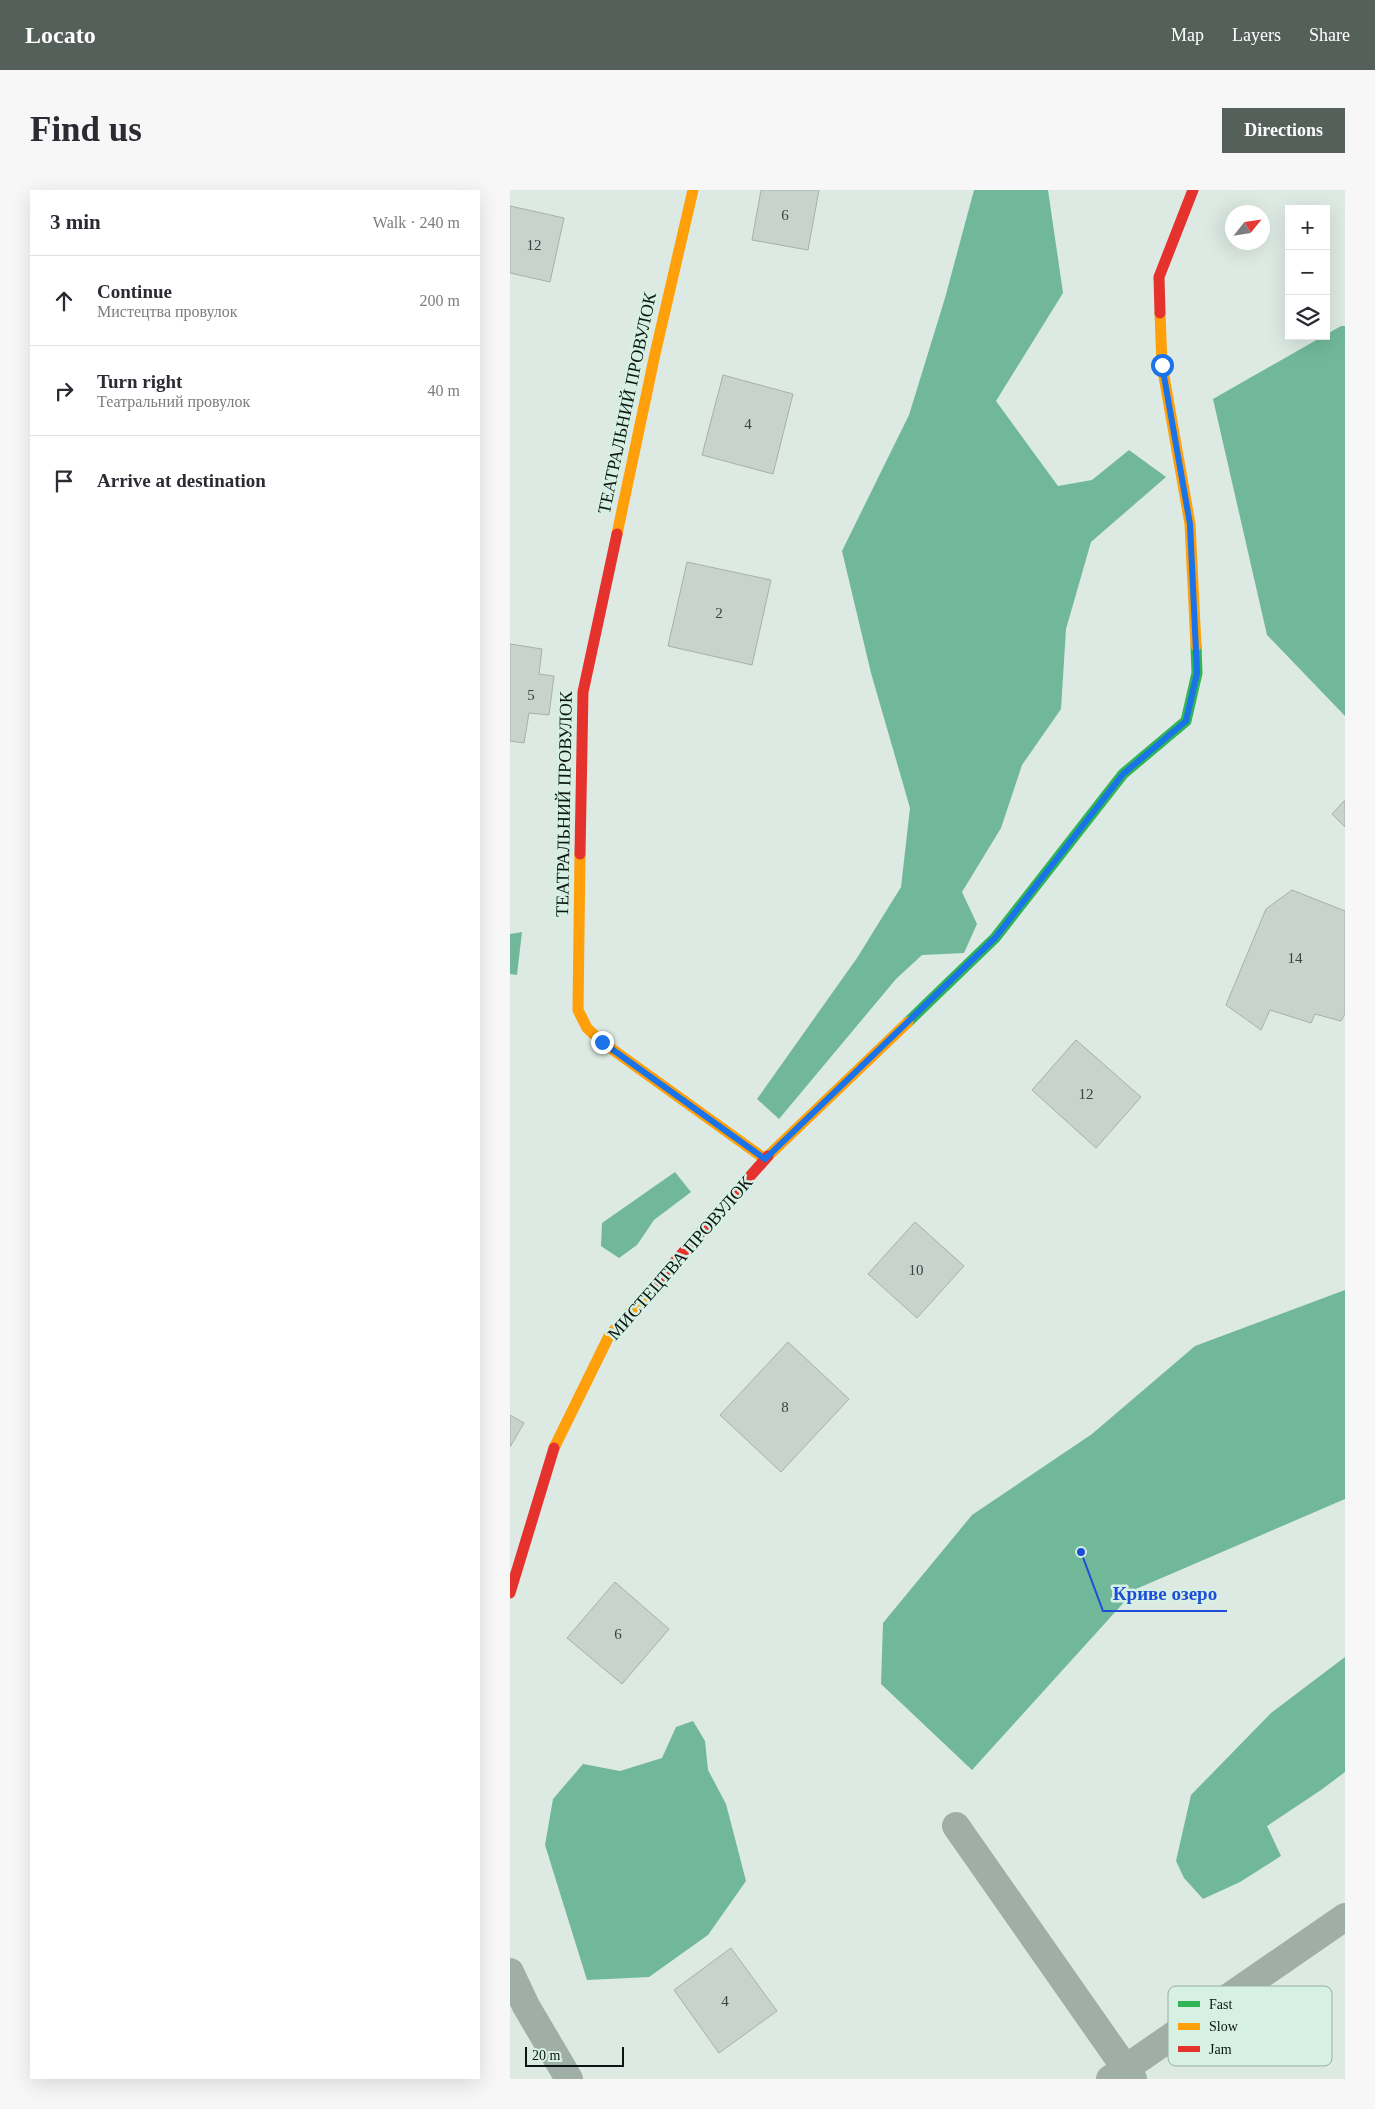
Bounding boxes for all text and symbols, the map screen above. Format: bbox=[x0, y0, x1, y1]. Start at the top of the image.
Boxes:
text: Locato bbox=[25, 22, 96, 48]
text: Map bbox=[1171, 25, 1204, 45]
text: Layers bbox=[1232, 25, 1281, 45]
text: Share bbox=[1309, 25, 1350, 45]
button: Directions bbox=[1222, 108, 1345, 153]
text: Find us bbox=[30, 110, 142, 149]
north arrow bbox=[1225, 205, 1270, 250]
map controls bbox=[1285, 205, 1330, 340]
button: + bbox=[1285, 205, 1330, 250]
house number: 6 bbox=[781, 207, 789, 223]
text: 3 min bbox=[50, 210, 101, 234]
text: Walk · 240 m bbox=[373, 214, 460, 231]
house number: 12 bbox=[527, 237, 542, 253]
button: − bbox=[1285, 250, 1330, 295]
text: Continue bbox=[97, 281, 172, 302]
icon: ahead bbox=[50, 287, 78, 315]
street label: ТЕАТРАЛЬНИЙ ПРОВУЛОК bbox=[594, 289, 660, 516]
text: 200 m bbox=[420, 292, 460, 309]
button: layers bbox=[1285, 295, 1330, 340]
text: Мистецтва провулок bbox=[97, 303, 238, 320]
route start bbox=[1151, 354, 1174, 377]
text: Turn right bbox=[97, 371, 182, 392]
icon: right bbox=[50, 377, 78, 405]
text: 40 m bbox=[428, 382, 460, 399]
text: Театральний провулок bbox=[97, 393, 250, 410]
house number: 4 bbox=[744, 416, 752, 432]
icon: arrive bbox=[50, 467, 78, 495]
text: Arrive at destination bbox=[97, 470, 266, 491]
house number: 2 bbox=[715, 605, 723, 621]
house number: 5 bbox=[527, 687, 535, 703]
street label: ТЕАТРАЛЬНИЙ ПРОВУЛОК bbox=[552, 690, 576, 917]
house number: 14 bbox=[1288, 950, 1303, 966]
route end bbox=[591, 1031, 614, 1054]
house number: 12 bbox=[1079, 1086, 1094, 1102]
street label: МИСТЕЦТВА ПРОВУЛОК bbox=[604, 1171, 757, 1344]
house number: 10 bbox=[909, 1262, 924, 1278]
house number: 8 bbox=[781, 1399, 789, 1415]
callout: Криве озеро bbox=[1103, 1577, 1227, 1611]
text: Криве озеро bbox=[1113, 1583, 1217, 1604]
house number: 6 bbox=[614, 1626, 622, 1642]
legend bbox=[1168, 1986, 1332, 2066]
house number: 4 bbox=[721, 1993, 729, 2009]
text: Fast bbox=[1209, 1997, 1232, 2012]
text: Slow bbox=[1209, 2019, 1239, 2034]
text: Jam bbox=[1209, 2042, 1232, 2057]
scale bar bbox=[525, 2044, 624, 2067]
text: 20 m bbox=[532, 2048, 560, 2063]

